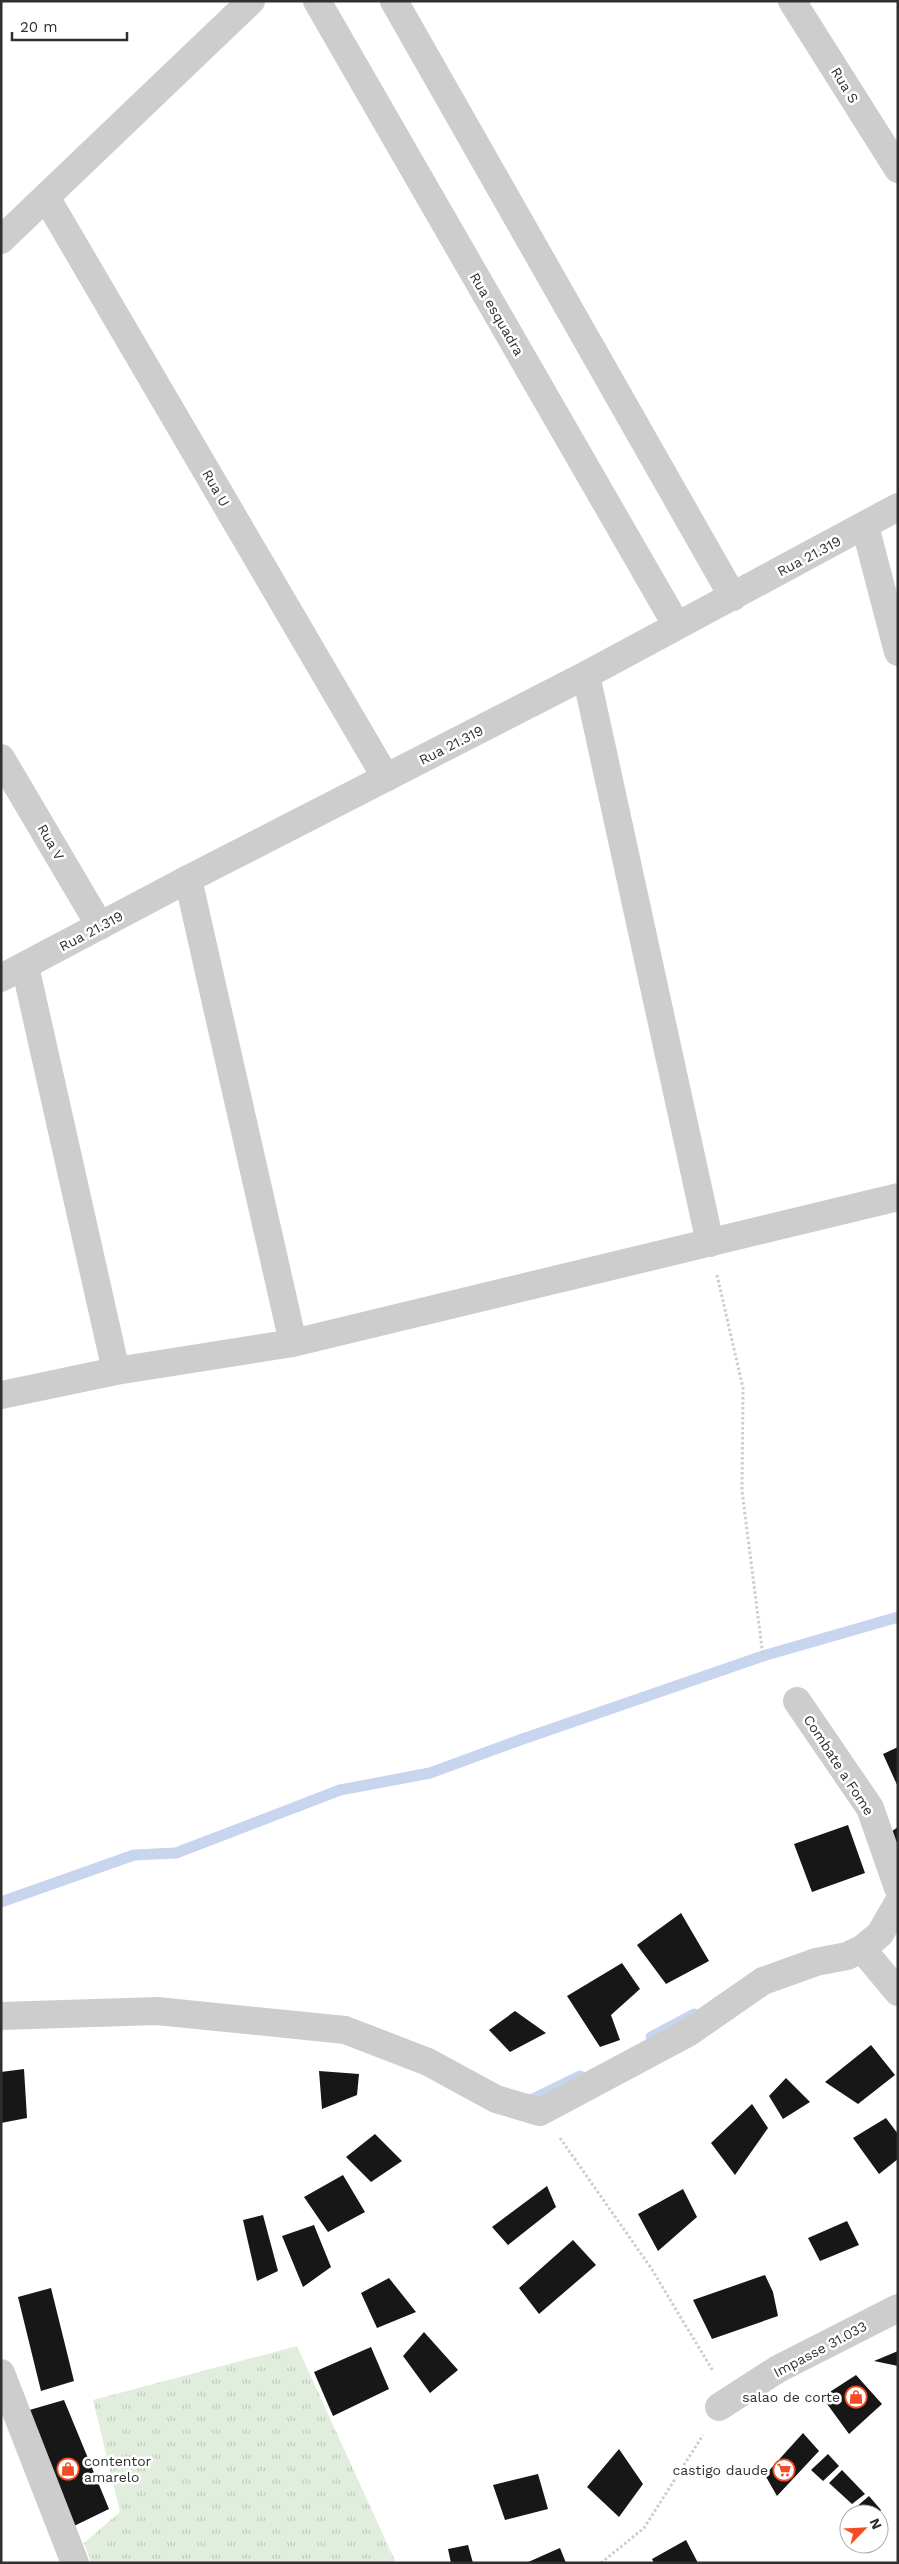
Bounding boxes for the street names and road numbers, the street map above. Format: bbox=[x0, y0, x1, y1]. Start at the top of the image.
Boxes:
street label: Rua S bbox=[828, 64, 862, 106]
street label: Rua esquadra bbox=[467, 270, 527, 358]
street label: Rua U bbox=[199, 467, 233, 509]
street label: Rua 21.319 bbox=[774, 533, 844, 579]
street label: Rua 21.319 bbox=[416, 722, 486, 768]
street label: Rua V bbox=[34, 821, 68, 863]
street label: Rua 21.319 bbox=[56, 908, 126, 954]
street label: Combate a Fome bbox=[801, 1712, 877, 1818]
street label: Impasse 31.033 bbox=[771, 2318, 869, 2380]

